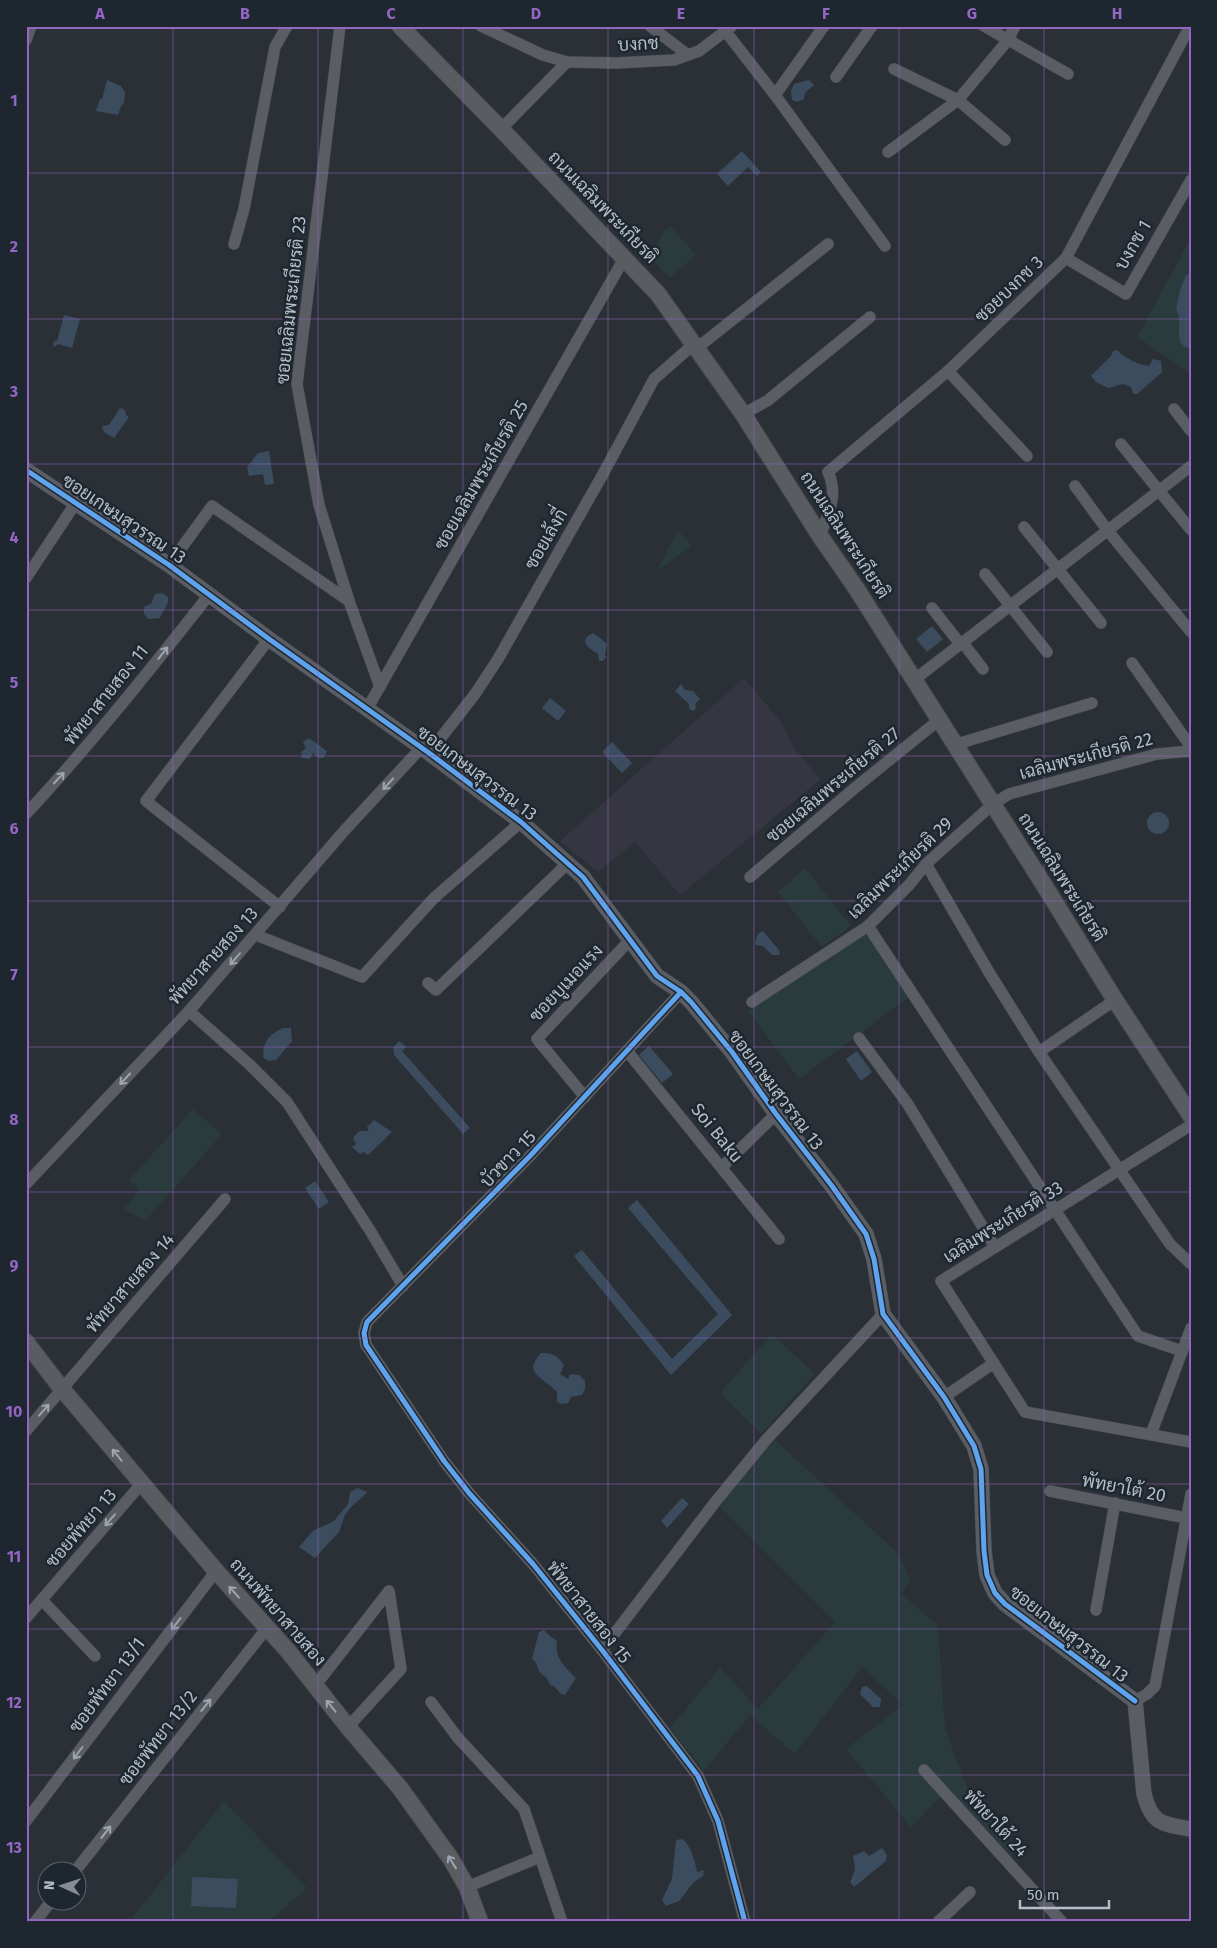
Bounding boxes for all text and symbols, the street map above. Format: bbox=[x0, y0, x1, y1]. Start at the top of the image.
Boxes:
text: A bbox=[94, 4, 105, 23]
text: B bbox=[240, 4, 250, 23]
text: C bbox=[386, 4, 396, 23]
text: D bbox=[531, 4, 541, 23]
text: E bbox=[677, 4, 685, 23]
text: F bbox=[822, 4, 830, 23]
text: G bbox=[967, 4, 977, 23]
text: H bbox=[1112, 4, 1122, 23]
street label: บงกช bbox=[617, 32, 659, 56]
text: 1 bbox=[10, 91, 18, 110]
street label: ถนนเฉลิมพระเกียรติ bbox=[544, 145, 664, 268]
street label: ซอยเฉลิมพระเกียรติ 23 bbox=[269, 215, 311, 385]
street label: บงกช 1 bbox=[1110, 216, 1156, 274]
text: 2 bbox=[10, 237, 18, 256]
street label: ซอยบงกช 3 bbox=[970, 251, 1048, 327]
text: 3 bbox=[9, 382, 18, 401]
street label: ซอยเฉลิมพระเกียรติ 25 bbox=[427, 395, 533, 554]
street label: ถนนเฉลิมพระเกียรติ bbox=[796, 466, 896, 603]
street label: ซอยเกษมสุวรรณ 13 bbox=[57, 469, 190, 569]
street label: ซอยเล้งกี่ bbox=[516, 502, 572, 573]
text: 4 bbox=[9, 528, 19, 547]
street label: พัทยาสายสอง 11 bbox=[59, 640, 153, 750]
one-way arrow bbox=[158, 647, 169, 660]
text: 5 bbox=[10, 673, 19, 692]
street label: ซอยเกษมสุวรรณ 13 bbox=[412, 721, 541, 826]
street label: ซอยเฉลิมพระเกียรติ 27 bbox=[760, 721, 904, 847]
street label: เฉลิมพระเกียรติ 22 bbox=[1016, 726, 1155, 784]
one-way arrow bbox=[53, 772, 65, 785]
one-way arrow bbox=[382, 778, 394, 790]
street label: ถนนเฉลิมพระเกียรติ bbox=[1013, 807, 1112, 946]
street label: เฉลิมพระเกียรติ 29 bbox=[842, 811, 957, 924]
text: 6 bbox=[9, 819, 19, 838]
street label: พัทยาสายสอง 13 bbox=[163, 903, 263, 1009]
street label: ซอยบูเมอแรง bbox=[525, 940, 609, 1028]
one-way arrow bbox=[229, 952, 240, 965]
text: 7 bbox=[10, 965, 18, 984]
street label: ซอยเกษมสุวรรณ 13 bbox=[723, 1026, 828, 1155]
one-way arrow bbox=[119, 1072, 131, 1085]
street label: Soi Baku bbox=[686, 1099, 748, 1167]
text: 8 bbox=[9, 1110, 19, 1129]
street label: บัวขาว 15 bbox=[475, 1126, 541, 1192]
street label: เฉลิมพระเกียรติ 33 bbox=[938, 1175, 1067, 1268]
street label: พัทยาสายสอง 14 bbox=[81, 1228, 179, 1337]
text: 9 bbox=[10, 1256, 19, 1275]
text: 10 bbox=[6, 1402, 22, 1421]
one-way arrow bbox=[39, 1404, 50, 1417]
one-way arrow bbox=[112, 1449, 123, 1462]
street label: พัทยาใต้ 20 bbox=[1080, 1467, 1168, 1507]
street label: ซอยพัทยา 13 bbox=[41, 1484, 121, 1572]
one-way arrow bbox=[104, 1514, 116, 1527]
text: 11 bbox=[7, 1547, 21, 1566]
street label: ถนนพัทยาสายสอง bbox=[225, 1554, 331, 1670]
street label: พัทยาสายสอง 15 bbox=[542, 1556, 636, 1668]
street label: ซอยเกษมสุวรรณ 13 bbox=[1005, 1581, 1133, 1688]
one-way arrow bbox=[229, 1585, 240, 1598]
one-way arrow bbox=[171, 1617, 181, 1631]
street label: ซอยพัทยา 13/1 bbox=[64, 1633, 150, 1737]
street label: ซอยพัทยา 13/2 bbox=[114, 1686, 202, 1790]
text: 12 bbox=[6, 1693, 22, 1712]
one-way arrow bbox=[201, 1698, 212, 1711]
one-way arrow bbox=[326, 1700, 337, 1713]
one-way arrow bbox=[72, 1746, 83, 1759]
street label: พัทยาใต้ 24 bbox=[959, 1783, 1035, 1862]
one-way arrow bbox=[101, 1825, 111, 1839]
text: 13 bbox=[6, 1838, 22, 1857]
one-way arrow bbox=[447, 1855, 458, 1869]
north arrow bbox=[38, 1860, 88, 1910]
scale bar bbox=[1020, 1878, 1108, 1910]
text: N bbox=[41, 1880, 58, 1890]
text: 50 m bbox=[1027, 1886, 1060, 1904]

